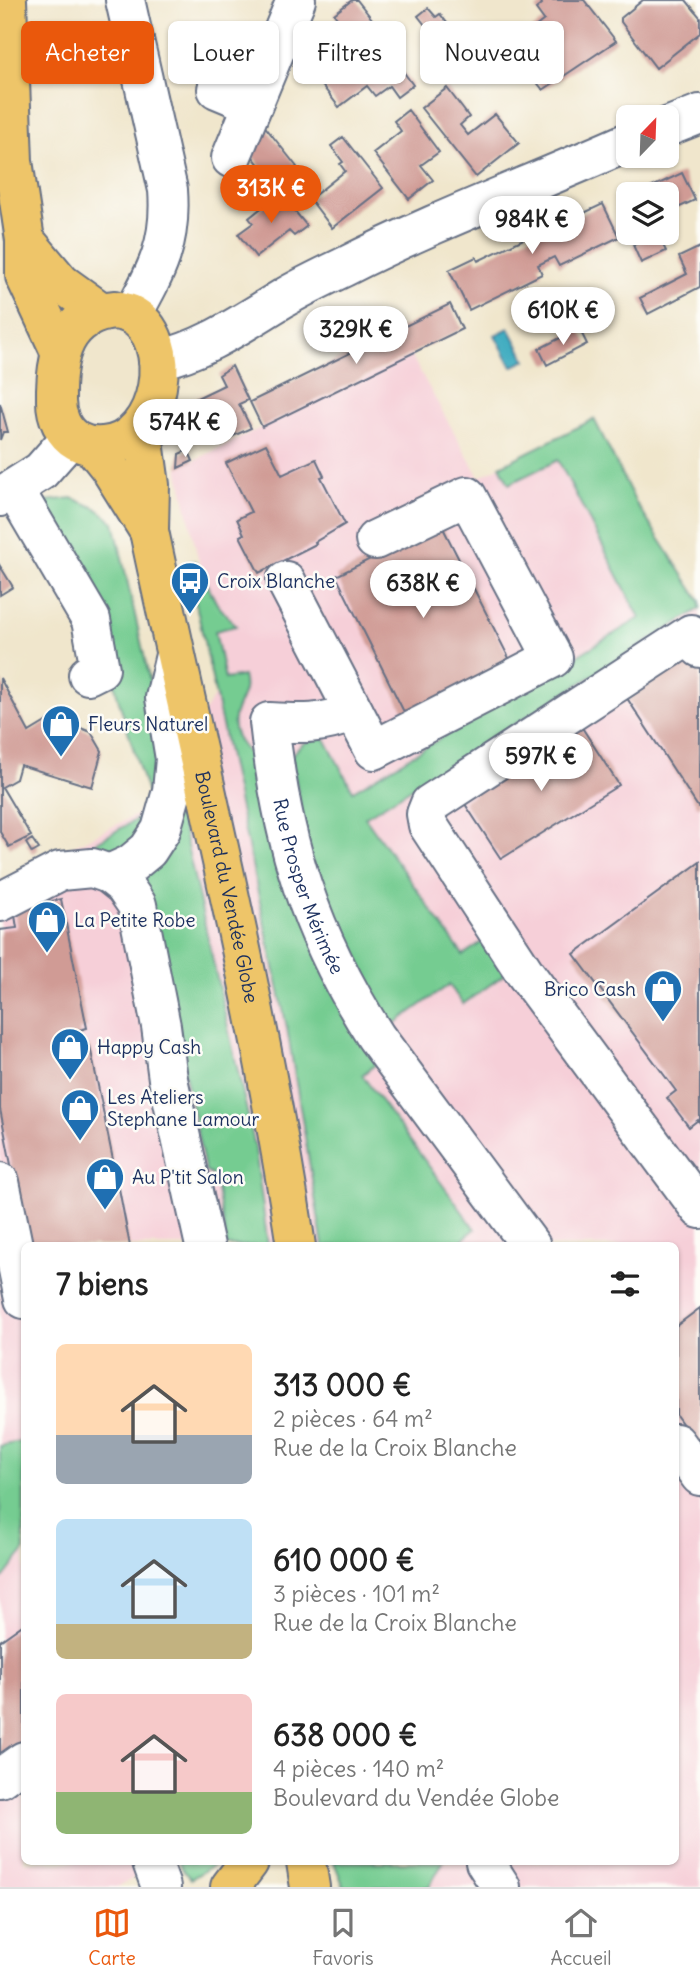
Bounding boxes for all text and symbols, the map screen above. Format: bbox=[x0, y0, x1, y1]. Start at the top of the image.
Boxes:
chip: Acheter bbox=[21, 21, 154, 84]
chip: Louer bbox=[168, 21, 279, 84]
chip: Filtres bbox=[293, 21, 406, 84]
chip: Nouveau bbox=[420, 21, 564, 84]
north arrow bbox=[616, 105, 679, 168]
map controls bbox=[616, 105, 679, 245]
pin: 313K € bbox=[214, 166, 328, 225]
text: 313K € bbox=[236, 173, 306, 202]
button: layers bbox=[616, 182, 679, 245]
pin: 984K € bbox=[475, 196, 589, 256]
text: 984K € bbox=[495, 204, 569, 233]
pin: 610K € bbox=[506, 288, 620, 347]
text: 610K € bbox=[527, 295, 599, 324]
pin: 329K € bbox=[299, 306, 413, 366]
text: 329K € bbox=[319, 314, 393, 343]
pin: 574K € bbox=[128, 400, 242, 459]
text: 574K € bbox=[149, 407, 221, 436]
bus stop icon: Croix Blanche bbox=[169, 560, 211, 615]
pin: 638K € bbox=[366, 560, 480, 620]
text: 638K € bbox=[386, 568, 460, 597]
place label: Croix Blanche bbox=[217, 569, 335, 593]
shop icon: Fleurs Naturel bbox=[40, 703, 82, 758]
place label: Fleurs Naturel bbox=[88, 712, 208, 736]
pin: 597K € bbox=[484, 734, 598, 793]
text: 597K € bbox=[505, 741, 577, 770]
street label: Boulevard du Vendée Globe bbox=[190, 769, 264, 1005]
street label: Rue Prosper Mérimée bbox=[268, 796, 349, 978]
shop icon: La Petite Robe bbox=[26, 899, 68, 954]
place label: La Petite Robe bbox=[74, 908, 195, 932]
shop icon: Brico Cash bbox=[642, 968, 684, 1023]
place label: Brico Cash bbox=[544, 977, 636, 1001]
shop icon: Happy Cash bbox=[49, 1026, 91, 1081]
place label: Happy Cash bbox=[97, 1035, 201, 1059]
place label: Les Ateliers Stephane Lamour bbox=[107, 1085, 260, 1131]
shop icon: Les Ateliers Stephane Lamour bbox=[59, 1087, 101, 1142]
shop icon: Au P'tit Salon bbox=[84, 1156, 126, 1211]
place label: Au P'tit Salon bbox=[132, 1165, 244, 1189]
text: 7 biens bbox=[56, 1265, 148, 1303]
icon: filters bbox=[606, 1265, 644, 1303]
text: 313 000 € bbox=[273, 1366, 411, 1404]
icon: home bbox=[112, 1372, 196, 1456]
text: 2 pièces · 64 m² bbox=[273, 1404, 433, 1433]
text: Rue de la Croix Blanche bbox=[273, 1433, 517, 1462]
text: 610 000 € bbox=[273, 1541, 415, 1579]
icon: home bbox=[112, 1547, 196, 1631]
text: 3 pièces · 101 m² bbox=[273, 1579, 440, 1608]
text: Rue de la Croix Blanche bbox=[273, 1608, 517, 1637]
text: 638 000 € bbox=[273, 1716, 417, 1754]
icon: home bbox=[112, 1722, 196, 1806]
text: 4 pièces · 140 m² bbox=[273, 1754, 444, 1783]
text: Boulevard du Vendée Globe bbox=[273, 1783, 559, 1812]
tab: Carte bbox=[88, 1904, 136, 1970]
tab: Favoris bbox=[312, 1904, 374, 1970]
tab: Accueil bbox=[550, 1904, 612, 1970]

